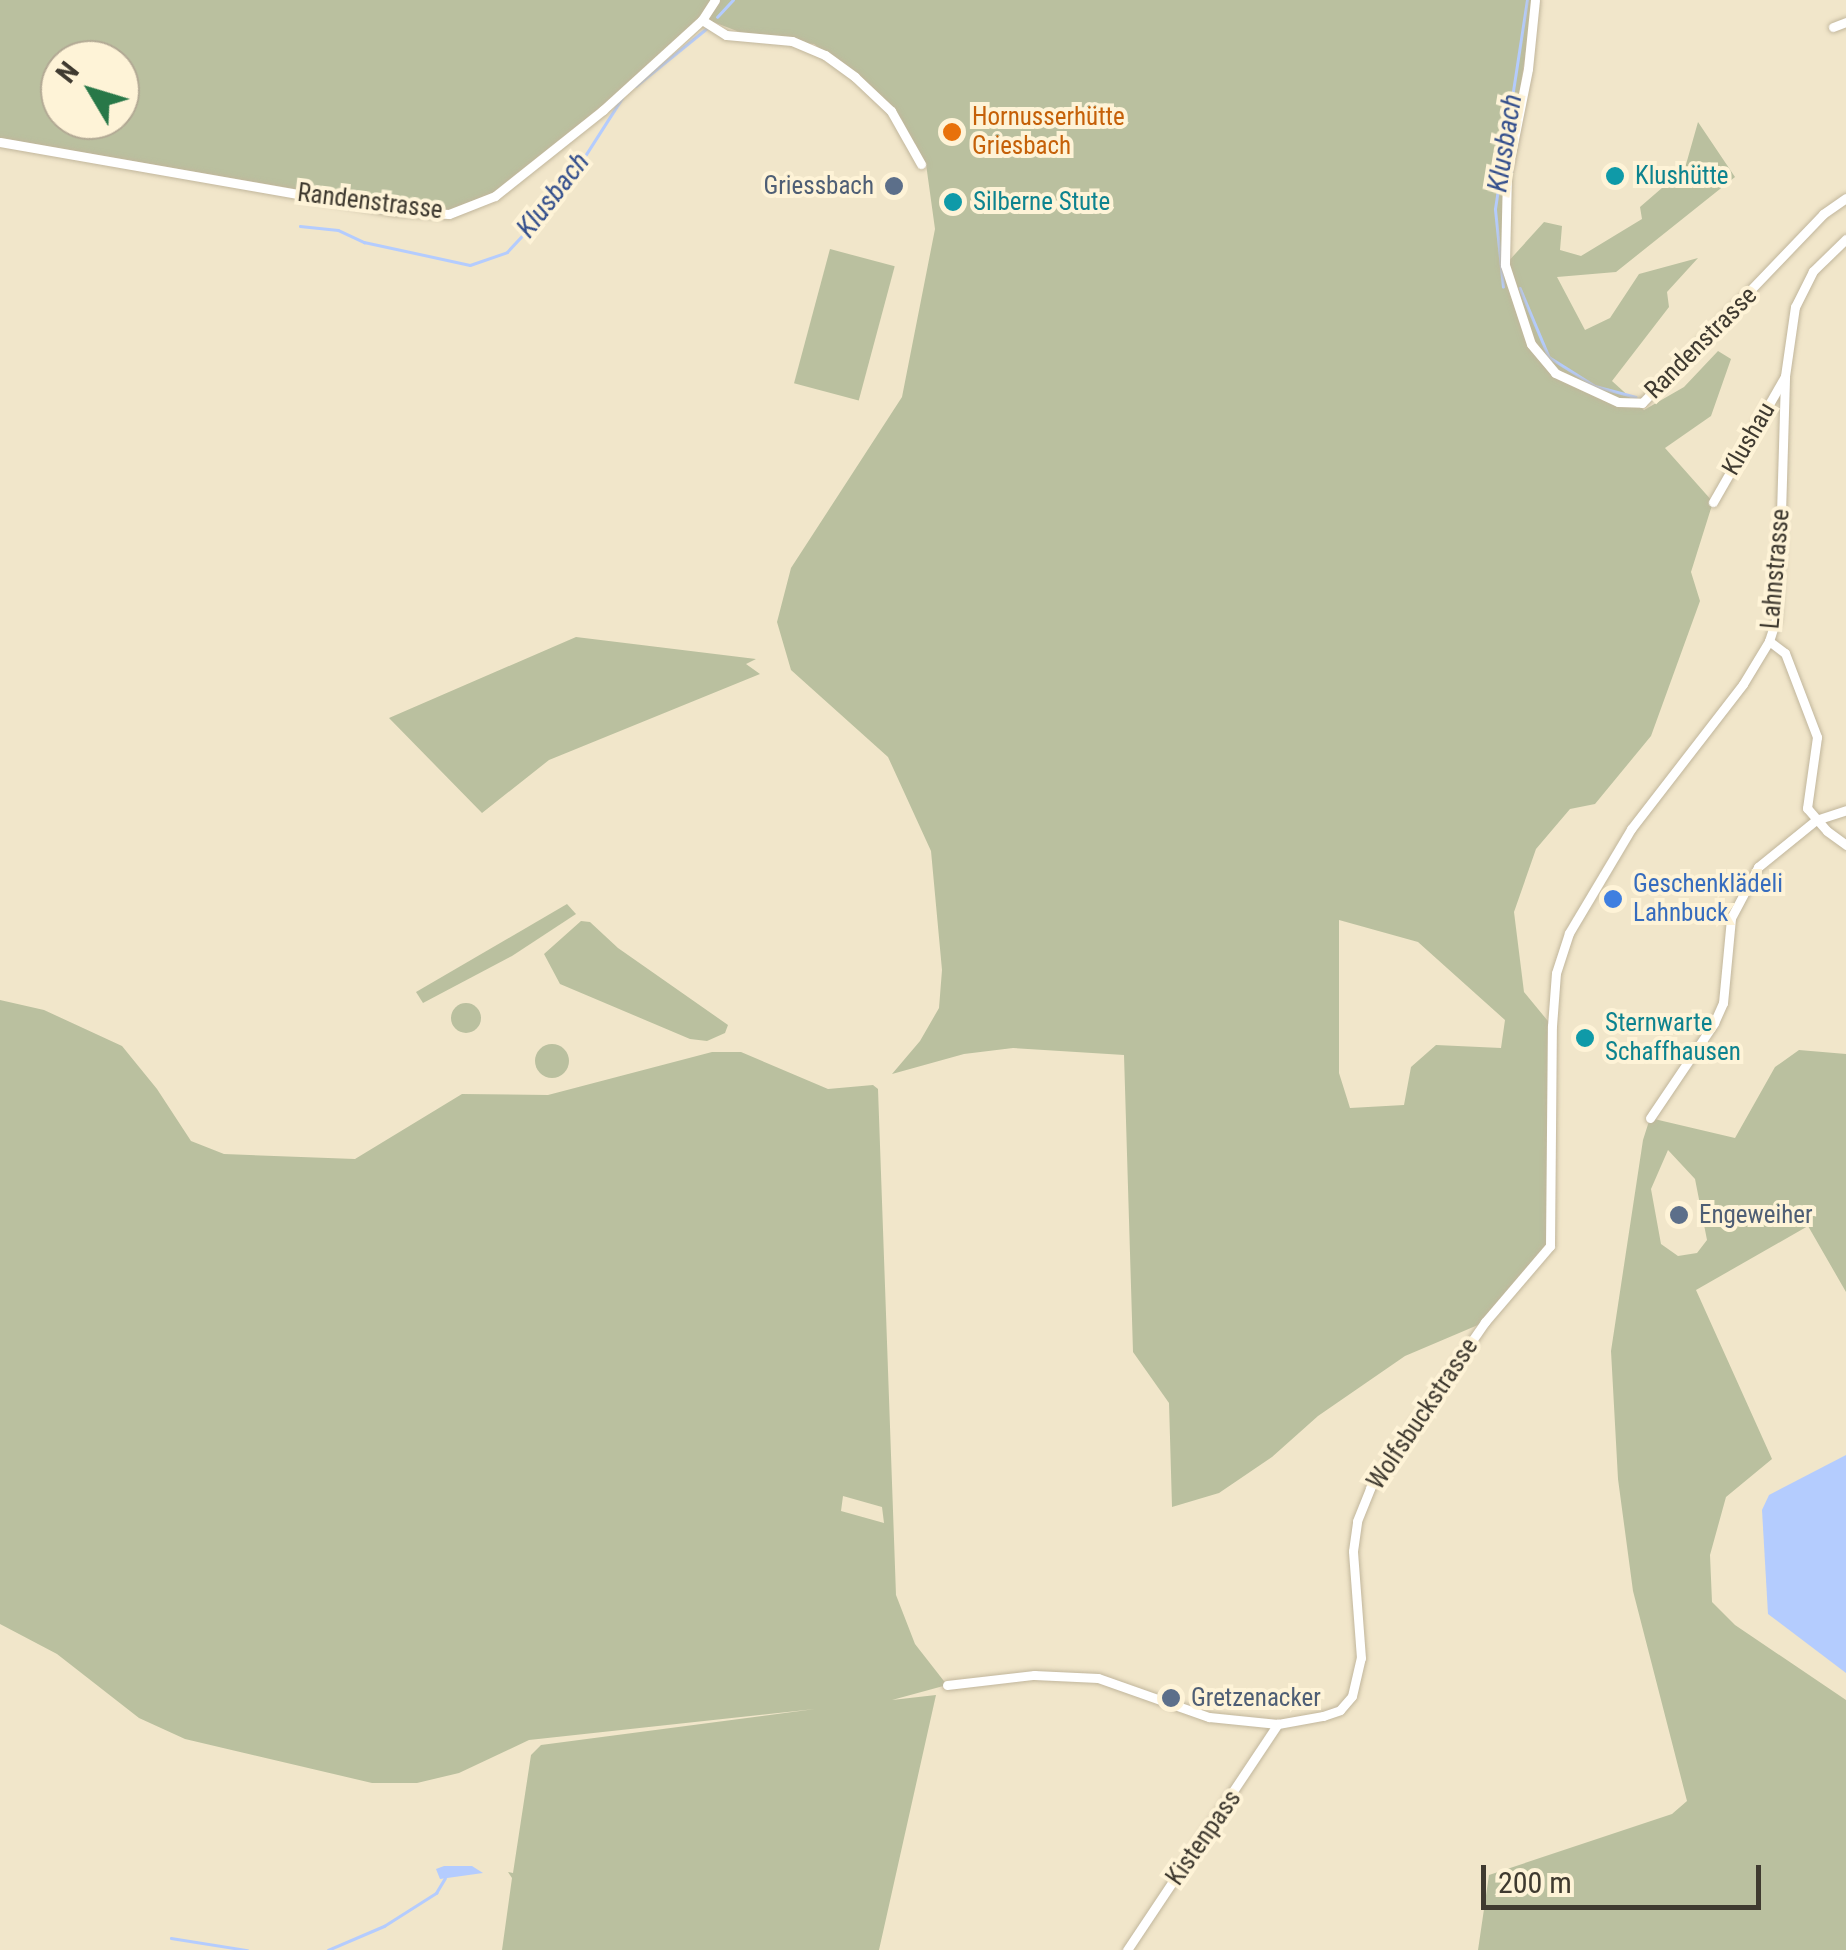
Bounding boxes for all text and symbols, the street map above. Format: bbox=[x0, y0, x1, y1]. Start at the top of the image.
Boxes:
north arrow bbox=[40, 40, 140, 140]
text: N bbox=[49, 56, 86, 89]
water label: Klusbach bbox=[1481, 92, 1529, 194]
place label: Hornusserhütte Griesbach bbox=[972, 103, 1125, 162]
marker: Hornusserhütte Griesbach bbox=[941, 121, 963, 143]
water label: Klusbach bbox=[509, 146, 597, 244]
place label: Klushütte bbox=[1635, 161, 1729, 191]
marker: Klushütte bbox=[1604, 165, 1626, 187]
place label: Griessbach bbox=[763, 171, 874, 201]
marker: Griessbach bbox=[883, 175, 905, 197]
street label: Randenstrasse bbox=[296, 178, 444, 226]
place label: Silberne Stute bbox=[973, 187, 1110, 217]
marker: Silberne Stute bbox=[942, 191, 964, 213]
street label: Randenstrasse bbox=[1639, 281, 1763, 405]
street label: Klushau bbox=[1716, 397, 1782, 481]
street label: Lahnstrasse bbox=[1756, 508, 1796, 630]
place label: Geschenklädeli Lahnbuck bbox=[1633, 870, 1783, 929]
marker: Geschenklädeli Lahnbuck bbox=[1602, 888, 1624, 910]
place label: Sternwarte Schaffhausen bbox=[1605, 1009, 1741, 1068]
marker: Sternwarte Schaffhausen bbox=[1574, 1027, 1596, 1049]
place label: Engeweiher bbox=[1699, 1200, 1813, 1230]
marker: Engeweiher bbox=[1668, 1204, 1690, 1226]
street label: Wolfsbuckstrasse bbox=[1361, 1333, 1485, 1495]
place label: Gretzenacker bbox=[1191, 1683, 1321, 1713]
marker: Gretzenacker bbox=[1160, 1687, 1182, 1709]
street label: Kistenpass bbox=[1160, 1785, 1248, 1891]
scale bar bbox=[1486, 1845, 1766, 1907]
text: 200 m bbox=[1498, 1865, 1572, 1900]

